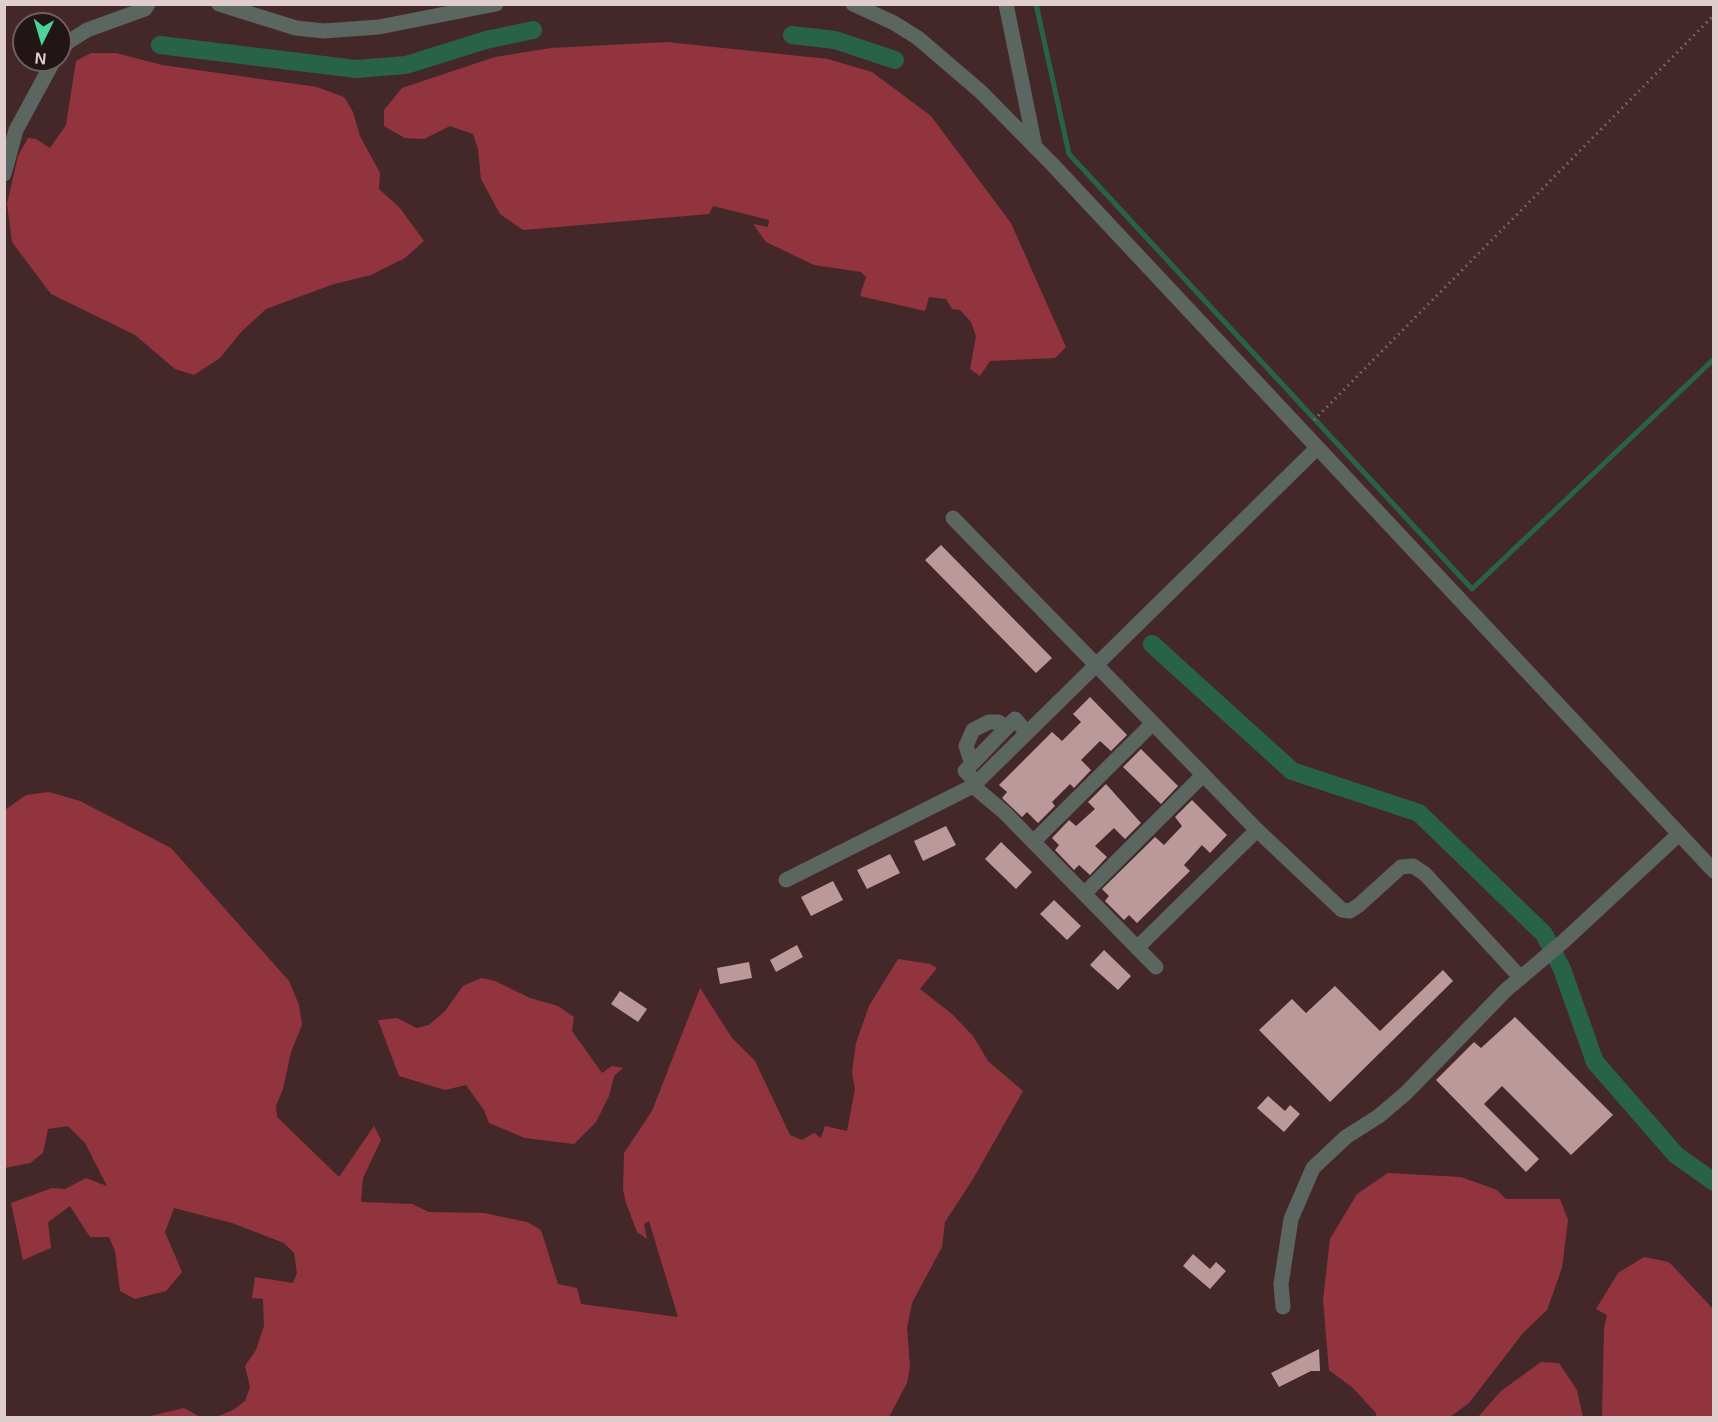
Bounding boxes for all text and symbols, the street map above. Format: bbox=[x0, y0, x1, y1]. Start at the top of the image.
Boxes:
north arrow bbox=[12, 12, 72, 72]
text: N bbox=[34, 49, 47, 67]

